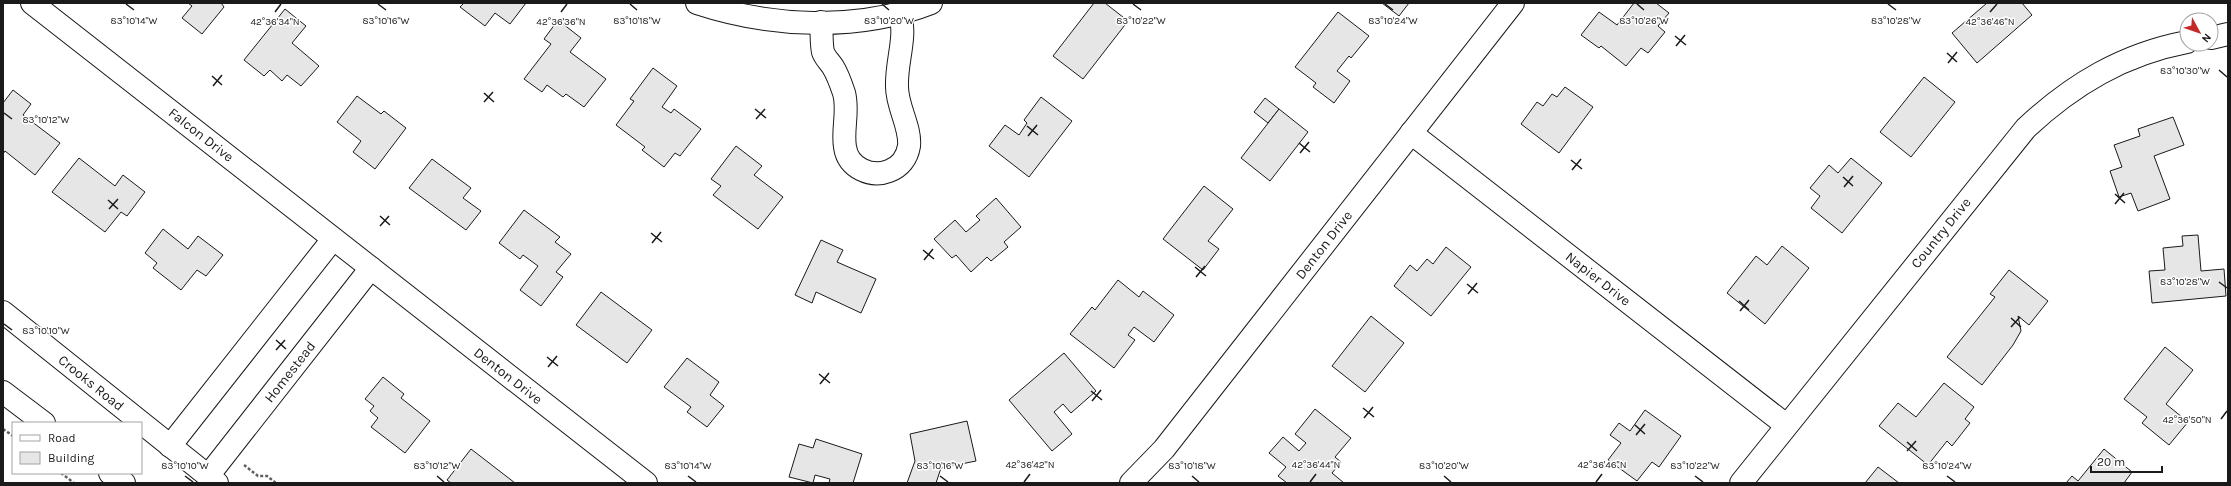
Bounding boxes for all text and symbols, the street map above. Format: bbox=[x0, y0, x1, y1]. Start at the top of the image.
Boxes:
north arrow bbox=[2179, 12, 2219, 52]
text: 83°10'14"W bbox=[111, 15, 158, 27]
text: 83°10'16"W bbox=[362, 15, 410, 27]
text: 83°10'18"W bbox=[613, 15, 661, 27]
text: 83°10'20"W bbox=[864, 15, 914, 27]
text: 83°10'22"W bbox=[1116, 15, 1166, 27]
text: 83°10'24"W bbox=[1368, 15, 1418, 27]
text: 83°10'26"W bbox=[1619, 15, 1669, 27]
text: 83°10'28"W bbox=[1871, 15, 1921, 27]
text: 42°36'34"N bbox=[250, 16, 300, 28]
text: 42°36'36"N bbox=[536, 16, 586, 28]
text: 42°36'46"N bbox=[1966, 16, 2014, 28]
text: N bbox=[2199, 31, 2214, 45]
text: 83°10'30"W bbox=[2160, 65, 2210, 77]
street label: Falcon Drive bbox=[165, 104, 237, 166]
text: 83°10'12"W bbox=[22, 114, 70, 126]
street label: Country Drive bbox=[1907, 194, 1975, 272]
street label: Denton Drive bbox=[1292, 207, 1356, 283]
street label: Napier Drive bbox=[1562, 248, 1634, 310]
text: 83°10'28"W bbox=[2160, 276, 2210, 288]
text: 83°10'10"W bbox=[22, 325, 70, 337]
street label: Homestead bbox=[261, 338, 319, 406]
street label: Denton Drive bbox=[470, 344, 546, 408]
street label: Crooks Road bbox=[55, 351, 127, 415]
text: 42°36'50"N bbox=[2162, 414, 2212, 426]
legend bbox=[12, 422, 142, 474]
text: Road bbox=[48, 431, 76, 445]
scale bar bbox=[2091, 448, 2162, 474]
text: Building bbox=[48, 451, 95, 465]
text: 20 m bbox=[2097, 455, 2125, 469]
text: 42°36'42"N bbox=[1005, 459, 1055, 471]
text: 42°36'44"N bbox=[1292, 459, 1340, 471]
text: 42°36'46"N bbox=[1578, 459, 1626, 471]
text: 83°10'10"W bbox=[161, 460, 209, 472]
text: 83°10'12"W bbox=[413, 460, 461, 472]
text: 83°10'14"W bbox=[665, 460, 712, 472]
text: 83°10'16"W bbox=[916, 460, 964, 472]
text: 83°10'18"W bbox=[1168, 460, 1216, 472]
text: 83°10'20"W bbox=[1419, 460, 1469, 472]
text: 83°10'22"W bbox=[1670, 460, 1720, 472]
text: 83°10'24"W bbox=[1922, 460, 1972, 472]

